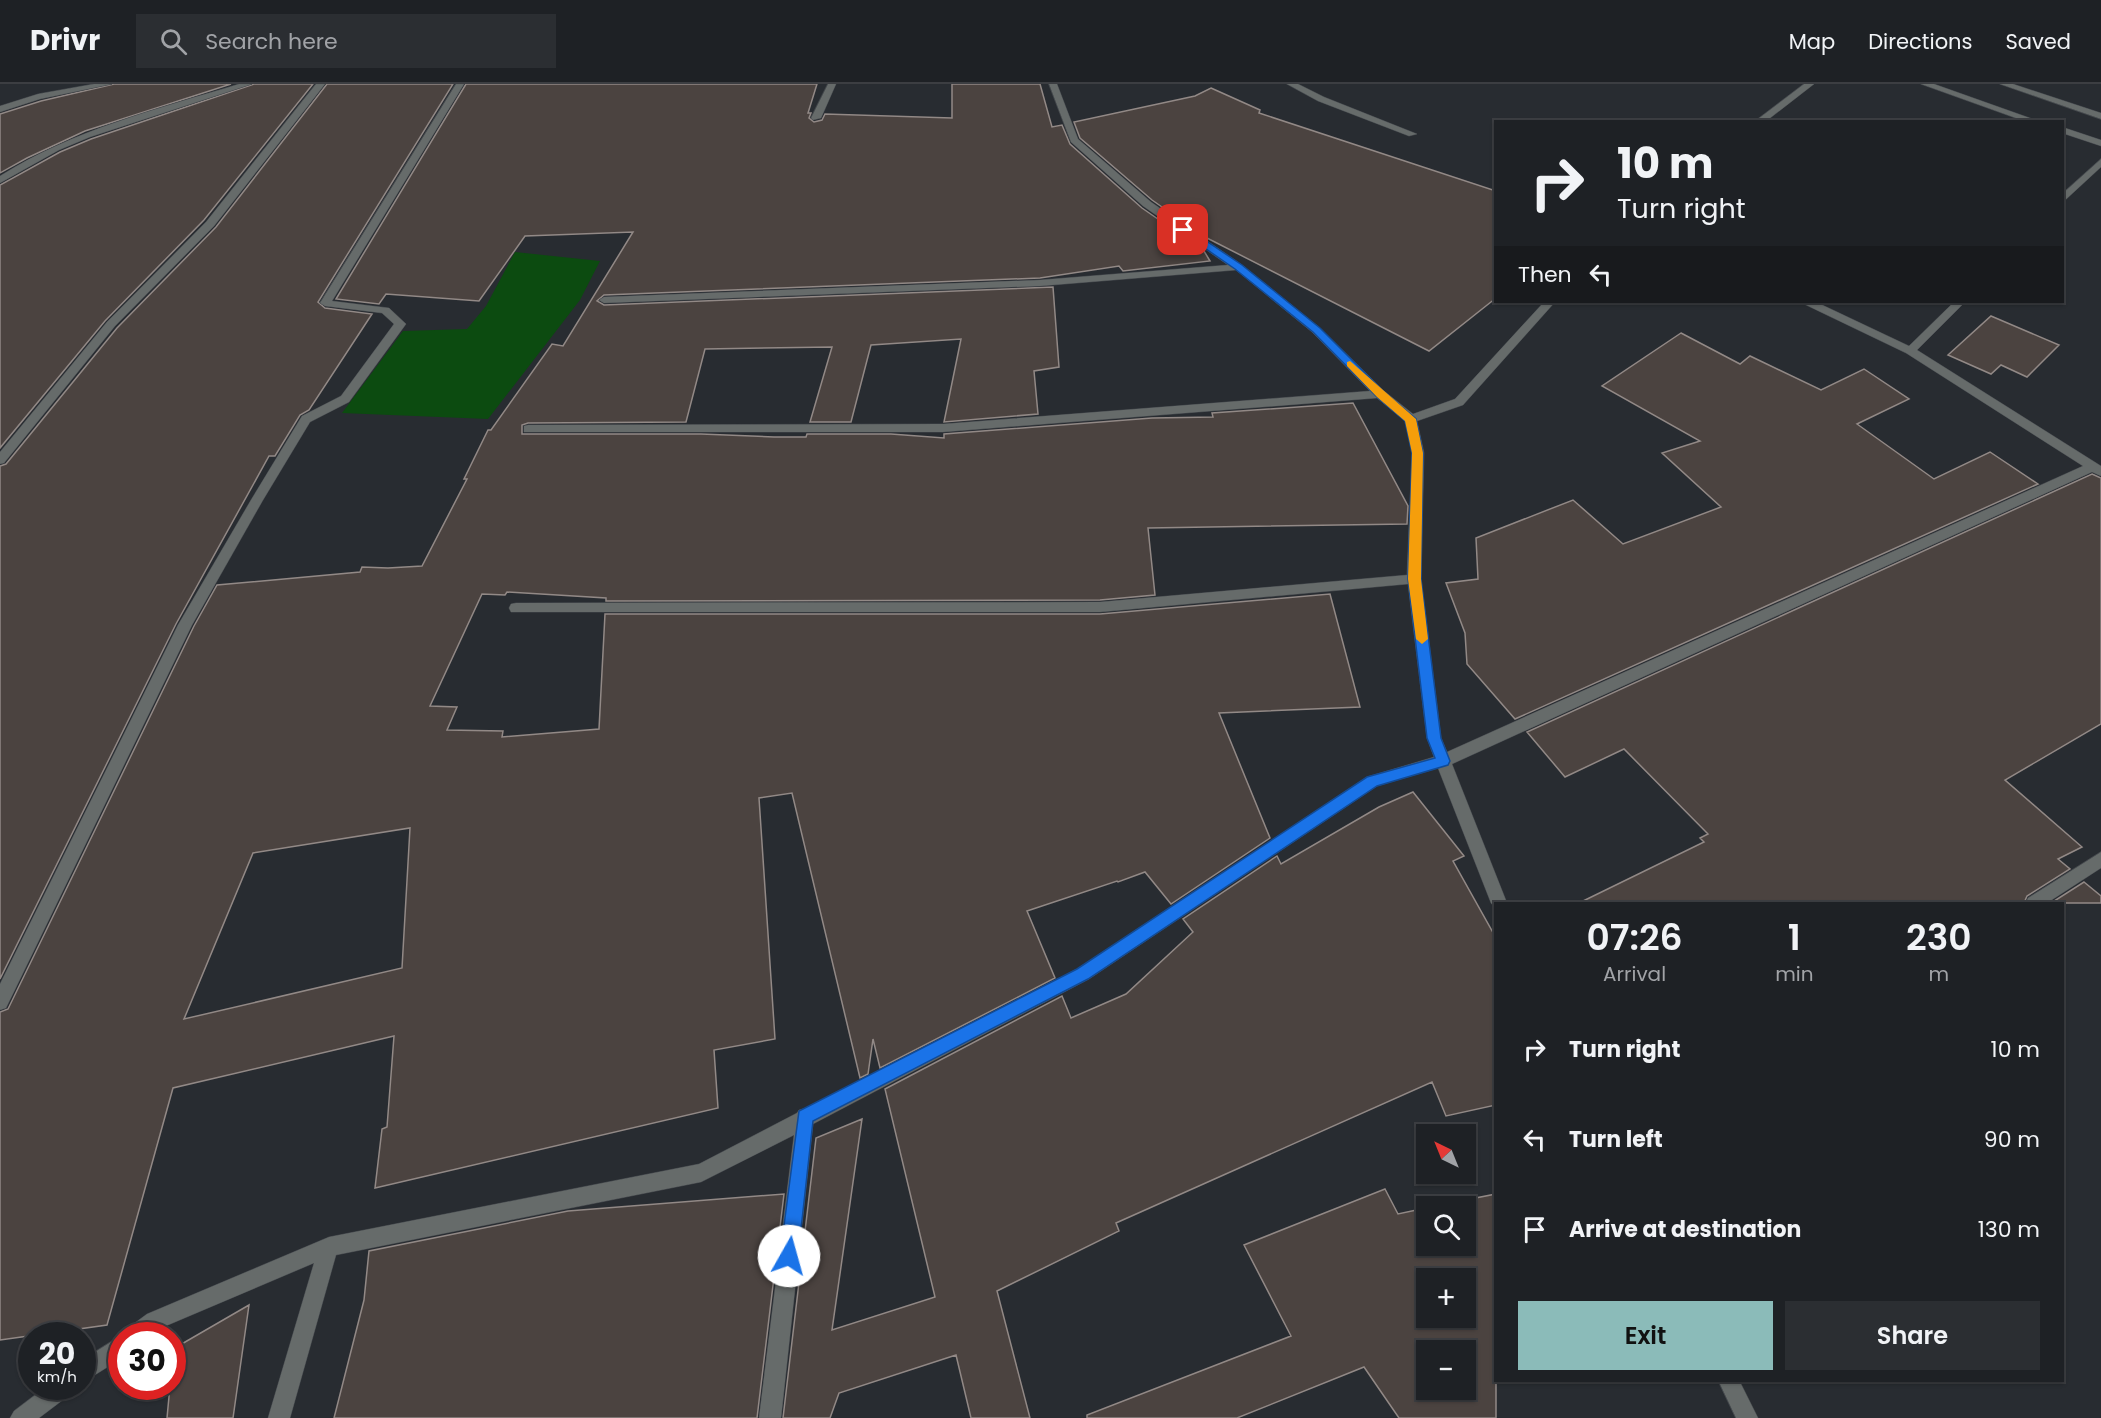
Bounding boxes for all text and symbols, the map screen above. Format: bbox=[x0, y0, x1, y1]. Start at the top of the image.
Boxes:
search box bbox=[136, 14, 556, 68]
text: Drivr bbox=[30, 21, 100, 60]
icon: search bbox=[157, 25, 190, 58]
text: Search here bbox=[205, 26, 338, 57]
text: Map bbox=[1789, 27, 1835, 56]
text: Directions bbox=[1868, 27, 1972, 56]
text: Saved bbox=[2005, 27, 2071, 56]
text: 10 m bbox=[1617, 134, 1714, 193]
icon: right bbox=[1518, 144, 1596, 222]
text: Turn right bbox=[1617, 190, 1746, 227]
pin bbox=[1157, 204, 1208, 255]
icon: arrive bbox=[1166, 213, 1199, 246]
icon: left bbox=[1584, 258, 1617, 291]
text: Then bbox=[1518, 259, 1572, 290]
text: 07:26 bbox=[1587, 912, 1683, 963]
text: 1 bbox=[1788, 912, 1801, 963]
text: 230 bbox=[1906, 912, 1971, 963]
text: Arrival bbox=[1603, 960, 1666, 988]
text: min bbox=[1775, 960, 1813, 988]
text: m bbox=[1928, 960, 1949, 988]
icon: right bbox=[1518, 1033, 1551, 1066]
text: Turn right bbox=[1569, 1034, 1680, 1065]
text: 10 m bbox=[1991, 1034, 2040, 1065]
icon: left bbox=[1518, 1123, 1551, 1156]
north arrow bbox=[1416, 1124, 1476, 1184]
map controls bbox=[1416, 1124, 1476, 1400]
text: Turn left bbox=[1569, 1124, 1663, 1155]
text: 90 m bbox=[1984, 1124, 2040, 1155]
button: search bbox=[1416, 1196, 1476, 1256]
icon: arrive bbox=[1518, 1213, 1551, 1246]
text: Arrive at destination bbox=[1569, 1214, 1801, 1245]
text: 130 m bbox=[1978, 1214, 2040, 1245]
position arrow bbox=[757, 1224, 821, 1288]
button: + bbox=[1416, 1268, 1476, 1328]
button: Exit bbox=[1518, 1301, 1773, 1370]
button: Share bbox=[1785, 1301, 2040, 1370]
speed limit sign: 30 bbox=[108, 1322, 186, 1400]
text: 20 bbox=[39, 1332, 75, 1375]
button: − bbox=[1416, 1340, 1476, 1400]
text: km/h bbox=[37, 1366, 77, 1387]

